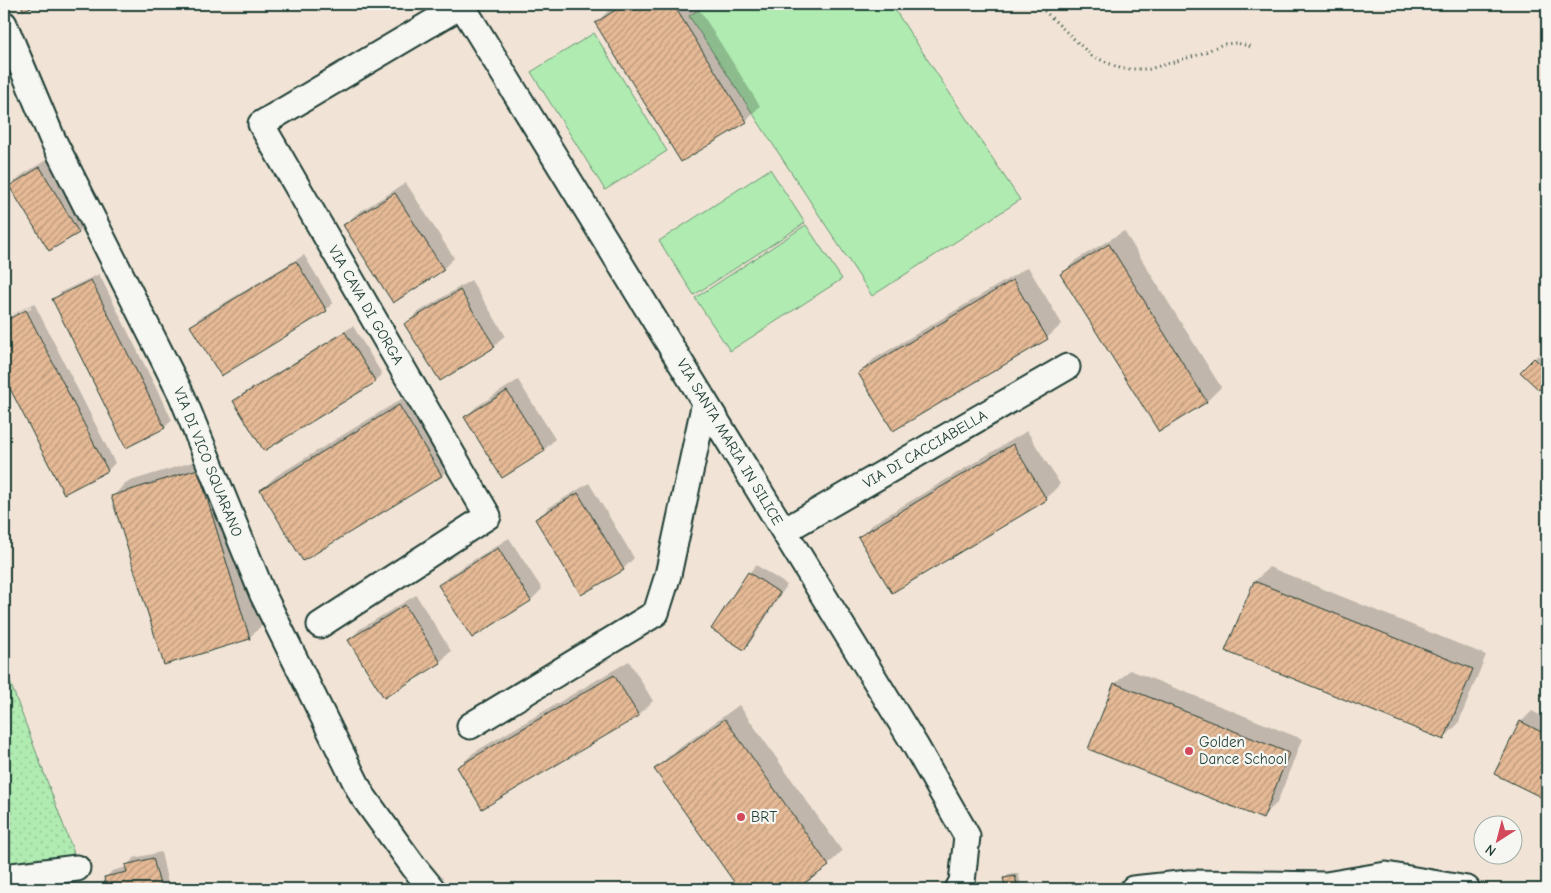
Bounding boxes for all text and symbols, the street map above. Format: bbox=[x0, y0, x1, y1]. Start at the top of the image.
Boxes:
street label: VIA CAVA DI GORGA bbox=[325, 242, 408, 368]
street label: VIA SANTA MARIA IN SILICE bbox=[673, 356, 787, 528]
street label: VIA DI VICO SQUARANO bbox=[170, 385, 246, 539]
street label: VIA DI CACCIABELLA bbox=[860, 406, 991, 492]
place label: Golden Dance School bbox=[1199, 733, 1287, 768]
marker: Golden Dance School bbox=[1183, 745, 1195, 757]
place label: BRT bbox=[751, 808, 777, 826]
marker: BRT bbox=[735, 811, 747, 823]
north arrow bbox=[1474, 816, 1524, 866]
text: N bbox=[1482, 841, 1499, 860]

